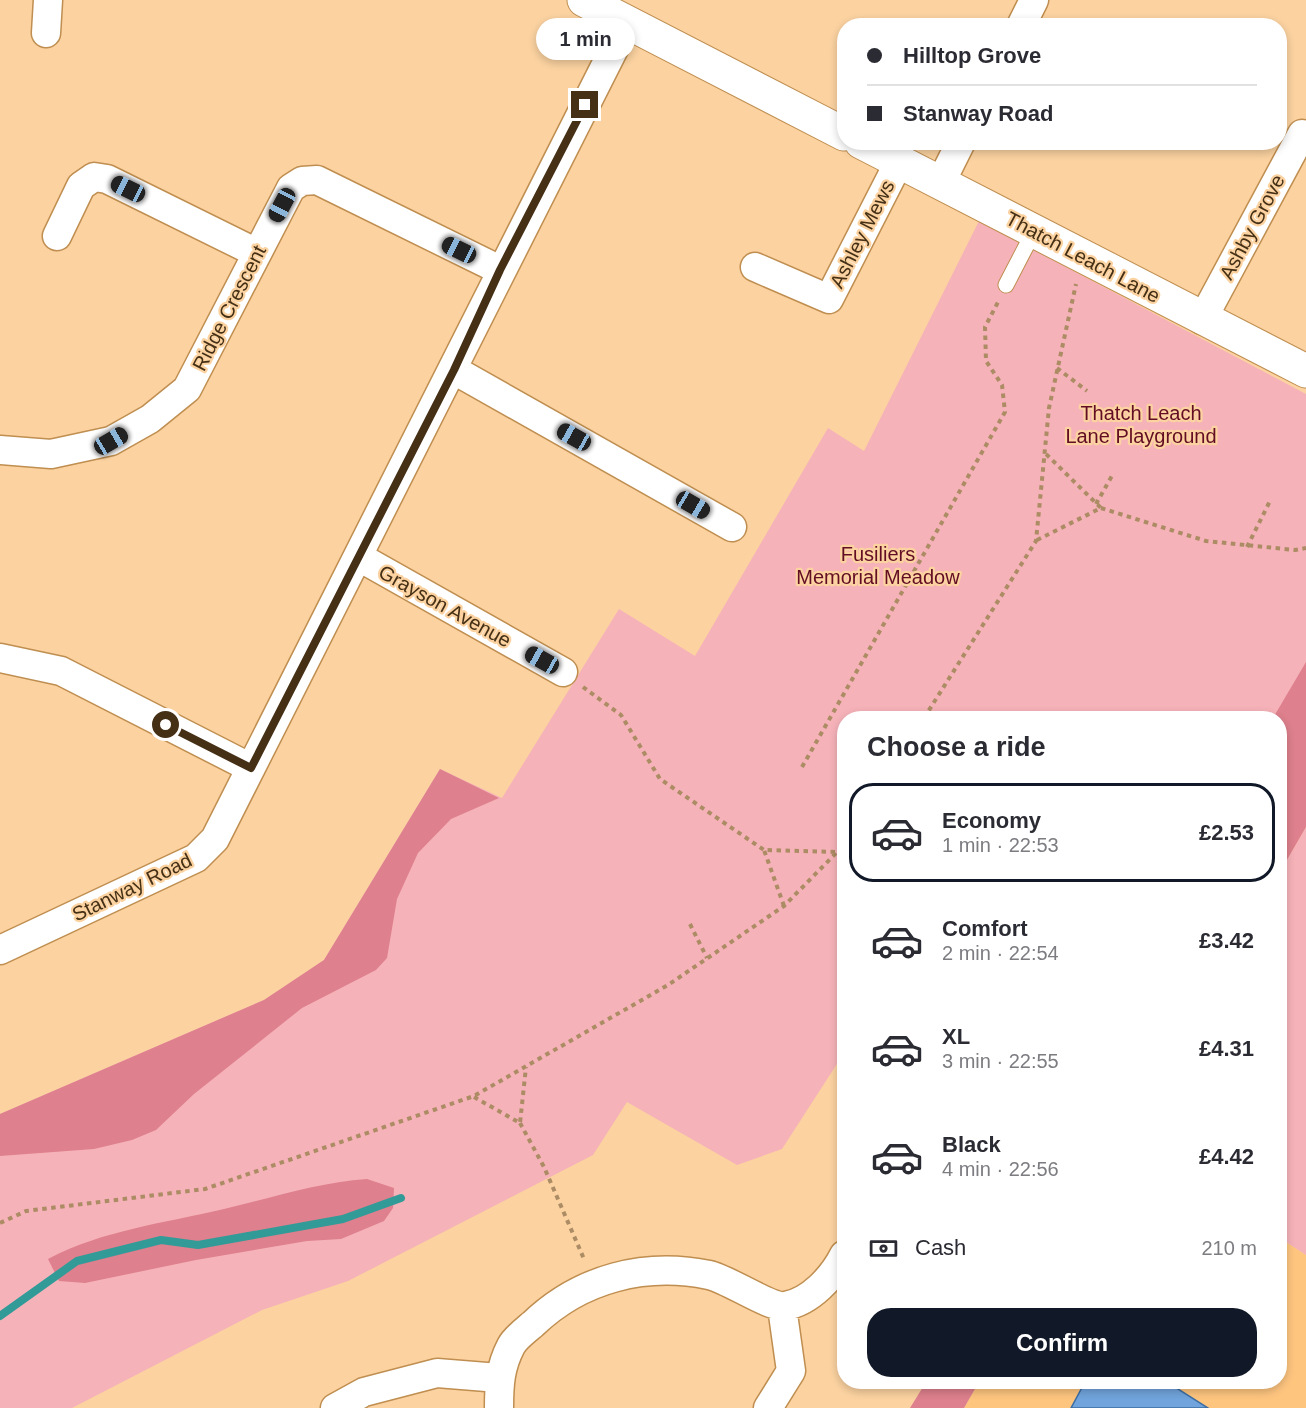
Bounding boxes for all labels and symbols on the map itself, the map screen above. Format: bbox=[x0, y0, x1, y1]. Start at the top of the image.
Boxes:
callout: 1 min bbox=[536, 18, 634, 60]
route end bbox=[571, 91, 598, 118]
street label: Ashby Grove bbox=[1215, 171, 1289, 283]
car bbox=[108, 173, 148, 205]
street label: Ashley Mews bbox=[825, 177, 899, 291]
car bbox=[266, 185, 298, 225]
street label: Thatch Leach Lane bbox=[1002, 207, 1164, 307]
car bbox=[439, 234, 479, 266]
street label: Ridge Crescent bbox=[188, 241, 270, 374]
park label: Thatch Leach Lane Playground bbox=[1065, 402, 1217, 447]
car bbox=[554, 420, 594, 454]
car bbox=[91, 424, 131, 458]
car bbox=[673, 488, 713, 522]
park label: Fusiliers Memorial Meadow bbox=[796, 543, 960, 588]
street label: Grayson Avenue bbox=[375, 561, 515, 651]
car bbox=[522, 643, 562, 677]
route start bbox=[152, 711, 179, 738]
street label: Stanway Road bbox=[69, 849, 195, 925]

